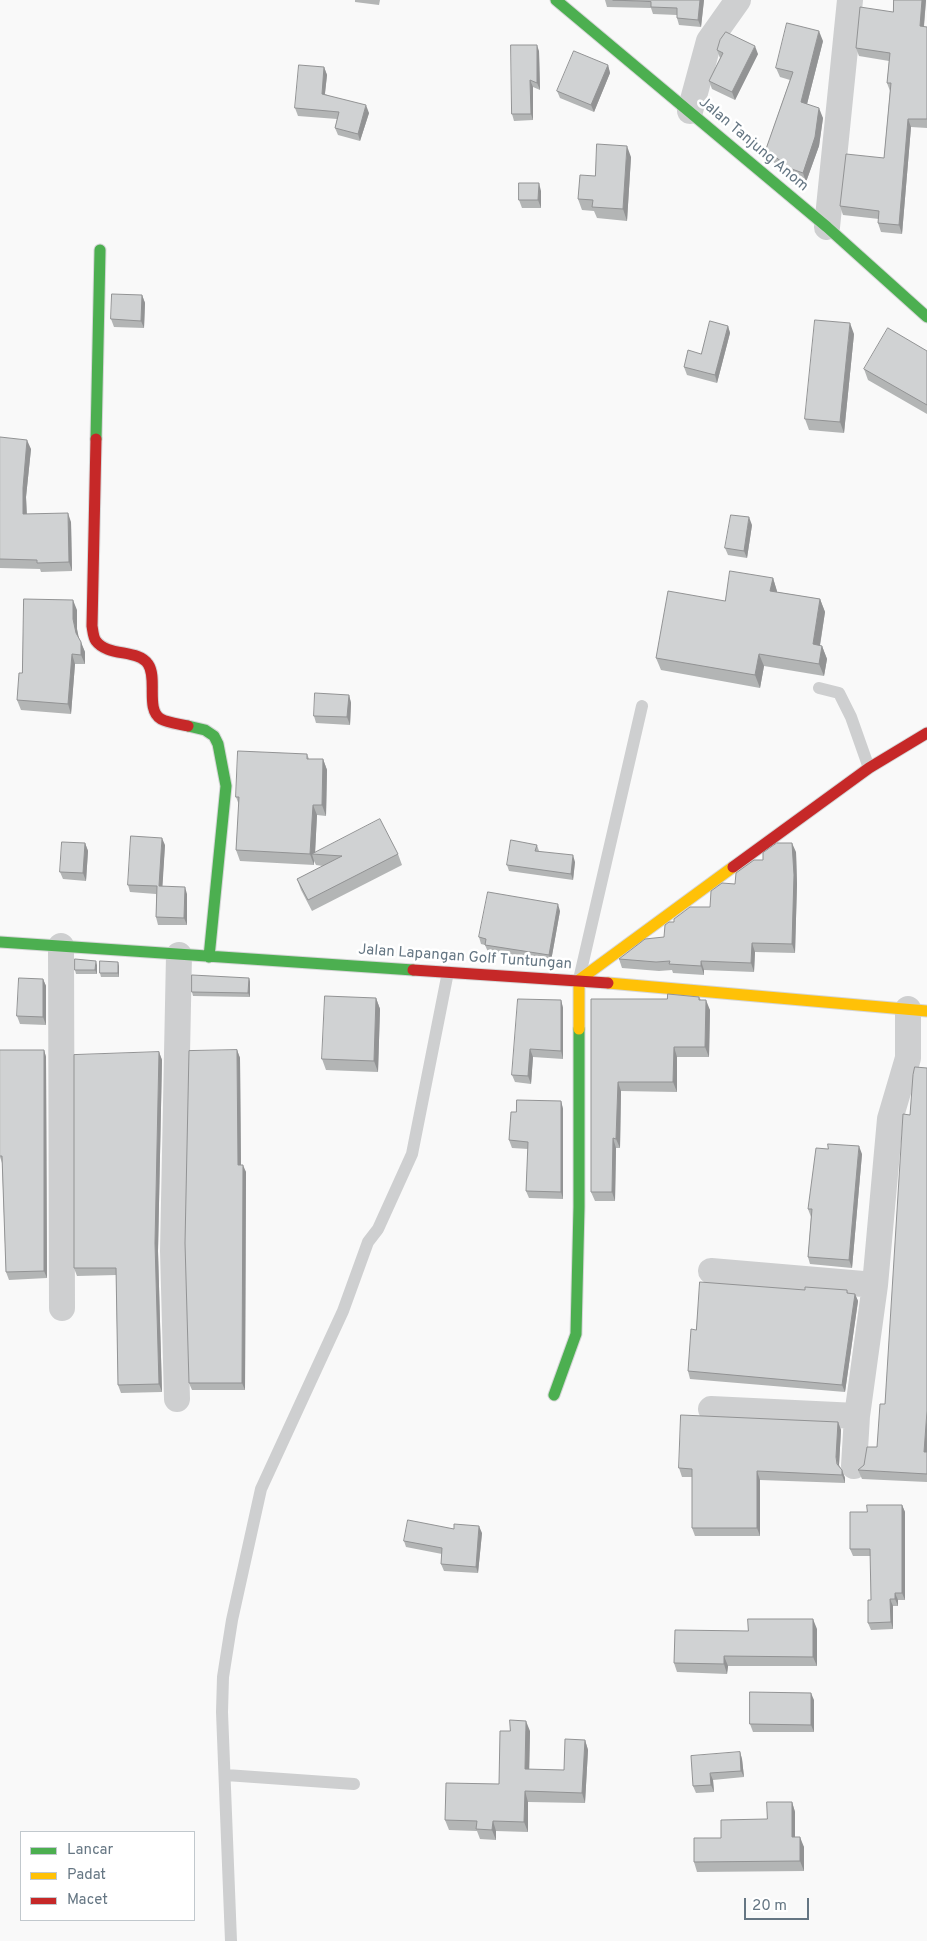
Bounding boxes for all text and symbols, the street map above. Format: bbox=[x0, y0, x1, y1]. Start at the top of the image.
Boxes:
street label: Jalan Tanjung Anom bbox=[694, 94, 812, 196]
street label: Jalan Lapangan Golf Tuntungan bbox=[358, 942, 572, 974]
legend bbox=[20, 1831, 195, 1921]
text: Lancar bbox=[67, 1841, 113, 1860]
text: Padat bbox=[67, 1866, 106, 1885]
scale bar bbox=[747, 1888, 812, 1920]
text: Macet bbox=[67, 1891, 108, 1910]
text: 20 m bbox=[752, 1897, 787, 1916]

